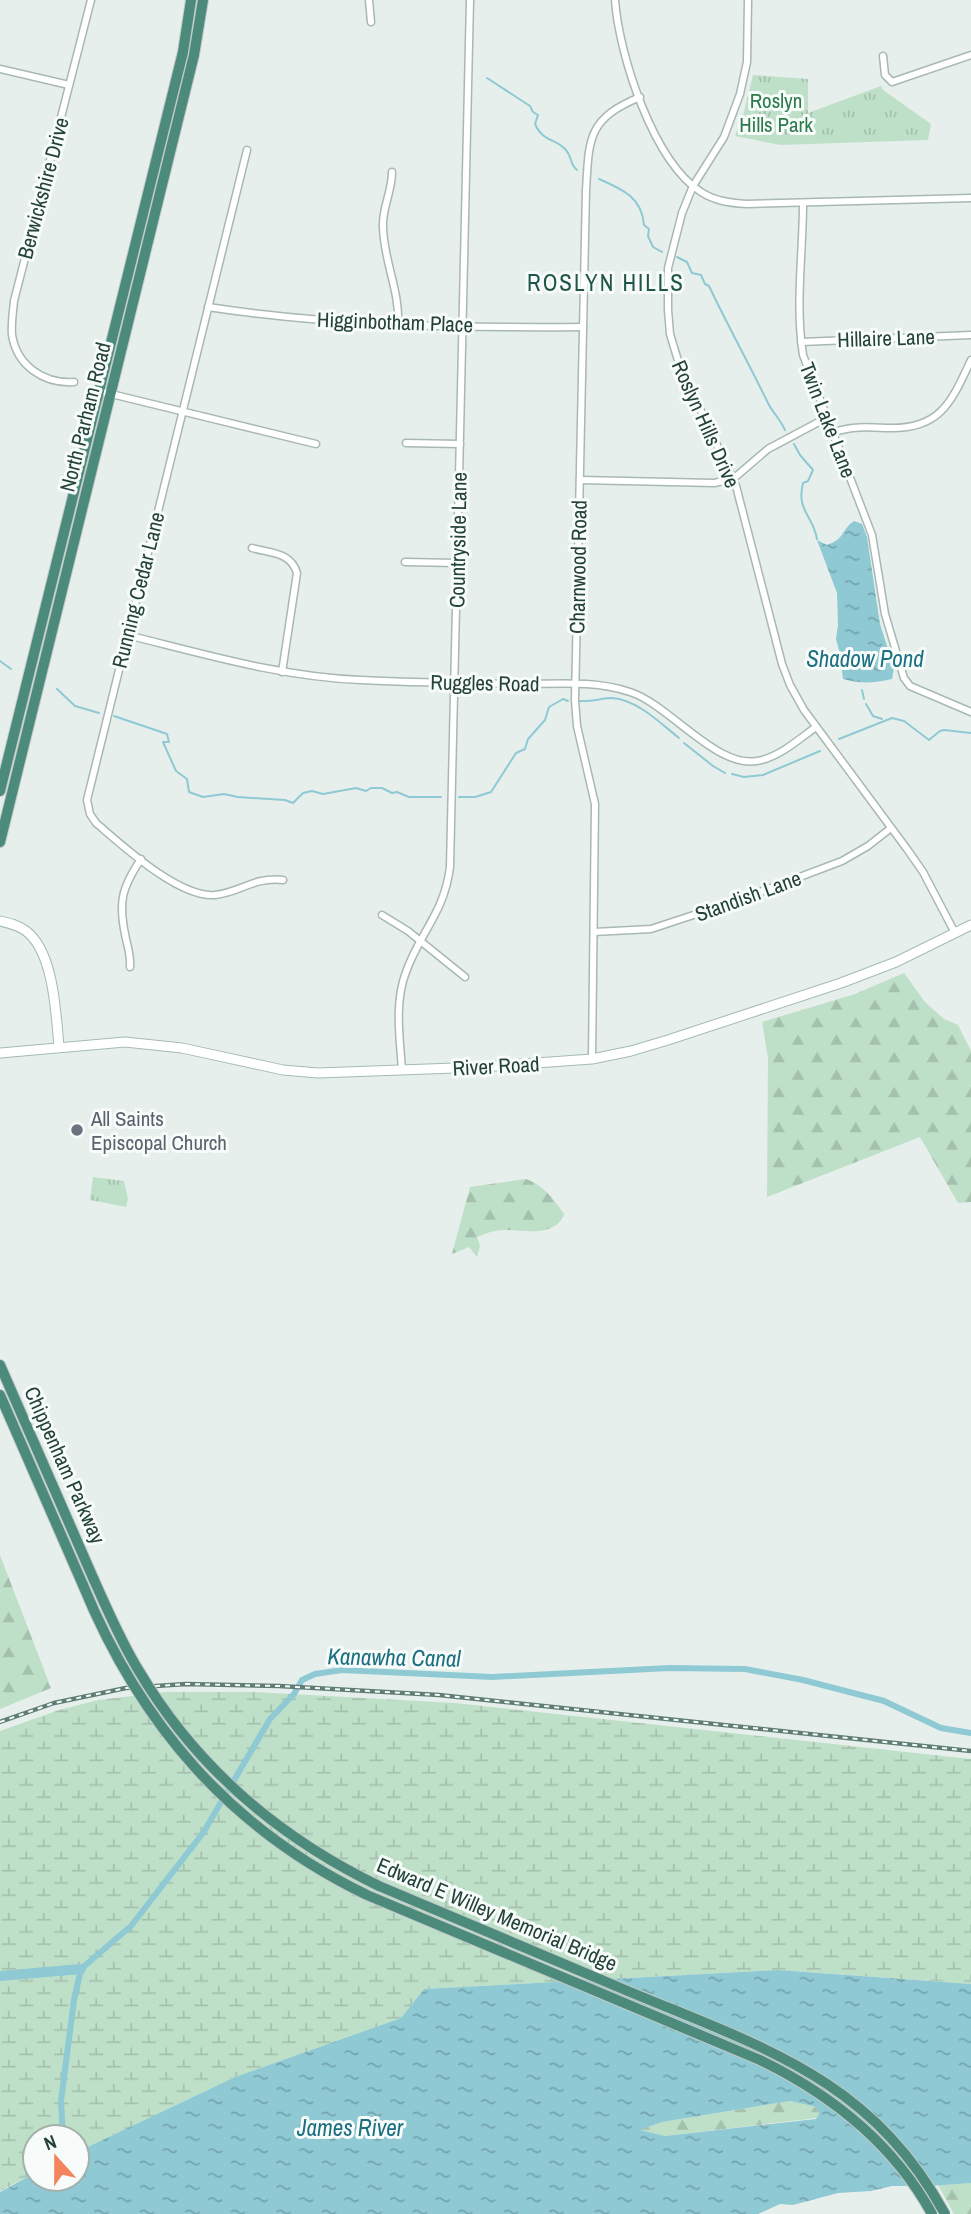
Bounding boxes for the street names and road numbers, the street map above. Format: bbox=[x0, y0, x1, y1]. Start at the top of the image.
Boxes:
street label: Berwickshire Drive bbox=[10, 114, 76, 262]
street label: Higginbotham Place bbox=[317, 305, 473, 339]
street label: Hillaire Lane bbox=[837, 322, 935, 354]
street label: North Parham Road bbox=[52, 339, 118, 495]
street label: Roslyn Hills Drive bbox=[665, 356, 747, 492]
street label: Twin Lake Lane bbox=[793, 358, 863, 482]
street label: Countryside Lane bbox=[442, 472, 474, 608]
street label: Charnwood Road bbox=[562, 500, 594, 634]
street label: Running Cedar Lane bbox=[105, 509, 171, 671]
street label: Ruggles Road bbox=[430, 668, 540, 698]
street label: Standish Lane bbox=[691, 863, 805, 929]
street label: River Road bbox=[452, 1049, 540, 1083]
street label: Chippenham Parkway bbox=[17, 1382, 113, 1549]
street label: Edward E Willey Memorial Bridge bbox=[372, 1850, 622, 1978]

